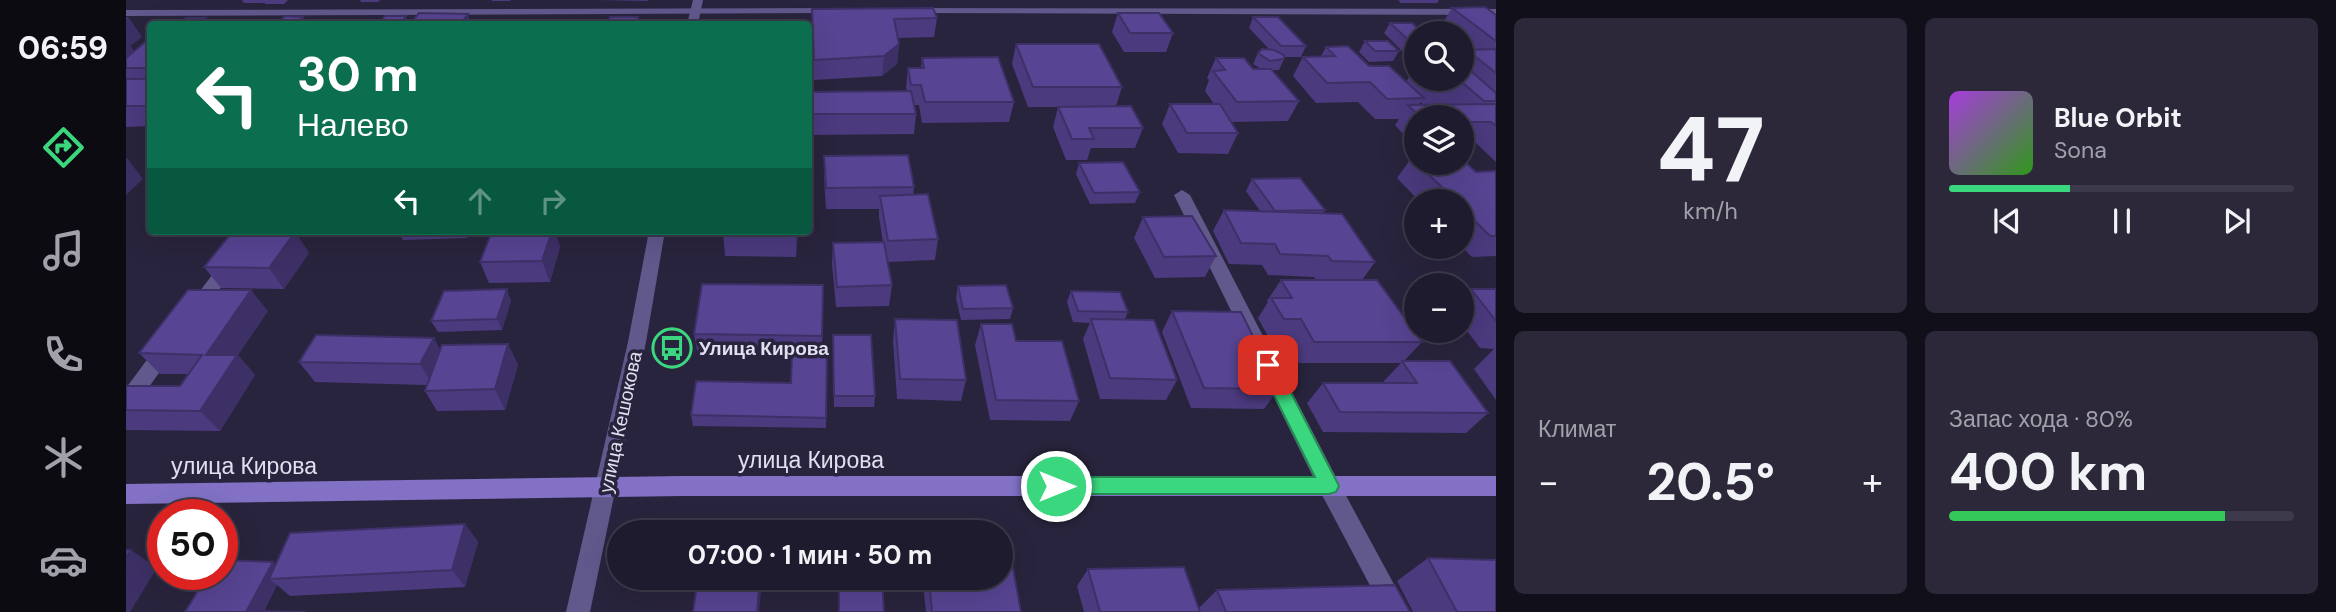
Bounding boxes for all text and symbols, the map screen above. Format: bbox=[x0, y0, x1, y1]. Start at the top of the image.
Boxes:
map controls bbox=[1404, 21, 1474, 343]
button: search bbox=[1404, 21, 1474, 91]
text: 06:59 bbox=[18, 27, 108, 69]
text: 30 m bbox=[297, 42, 419, 106]
icon: left bbox=[182, 49, 273, 140]
text: 47 bbox=[1656, 91, 1765, 209]
text: Blue Orbit bbox=[2054, 101, 2182, 135]
text: Налево bbox=[297, 104, 409, 146]
button: layers bbox=[1404, 105, 1474, 175]
icon: directions bbox=[39, 123, 88, 172]
text: Sona bbox=[2054, 135, 2107, 165]
icon: left bbox=[388, 182, 426, 220]
icon: ahead bbox=[461, 182, 499, 220]
icon: right bbox=[534, 182, 572, 220]
button: + bbox=[1404, 189, 1474, 259]
text: km/h bbox=[1683, 196, 1738, 226]
icon: previous bbox=[1988, 202, 2026, 240]
icon: pause bbox=[2103, 202, 2141, 240]
icon: next bbox=[2218, 202, 2256, 240]
icon: music bbox=[39, 226, 88, 275]
button: − bbox=[1404, 273, 1474, 343]
bus stop icon: Улица Кирова bbox=[651, 327, 693, 369]
icon: phone bbox=[39, 330, 88, 379]
pin bbox=[1238, 335, 1298, 395]
place label: Улица Кирова bbox=[699, 336, 829, 361]
icon: arrive bbox=[1249, 346, 1287, 384]
street label: улица Кешокова bbox=[593, 349, 648, 495]
text: Запас хода · 80% bbox=[1949, 404, 2133, 434]
text: Климат bbox=[1538, 414, 1616, 444]
icon: climate bbox=[39, 433, 88, 482]
text: 400 km bbox=[1949, 438, 2147, 506]
street label: улица Кирова bbox=[738, 445, 884, 475]
text: 20.5° bbox=[1646, 448, 1775, 516]
position arrow bbox=[1019, 449, 1093, 523]
street label: улица Кирова bbox=[171, 451, 317, 481]
text: − bbox=[1538, 457, 1559, 507]
text: + bbox=[1862, 457, 1883, 507]
speed limit sign: 50 bbox=[147, 499, 238, 590]
icon: car bbox=[39, 536, 88, 585]
text: 07:00 · 1 мин · 50 m bbox=[688, 538, 932, 572]

